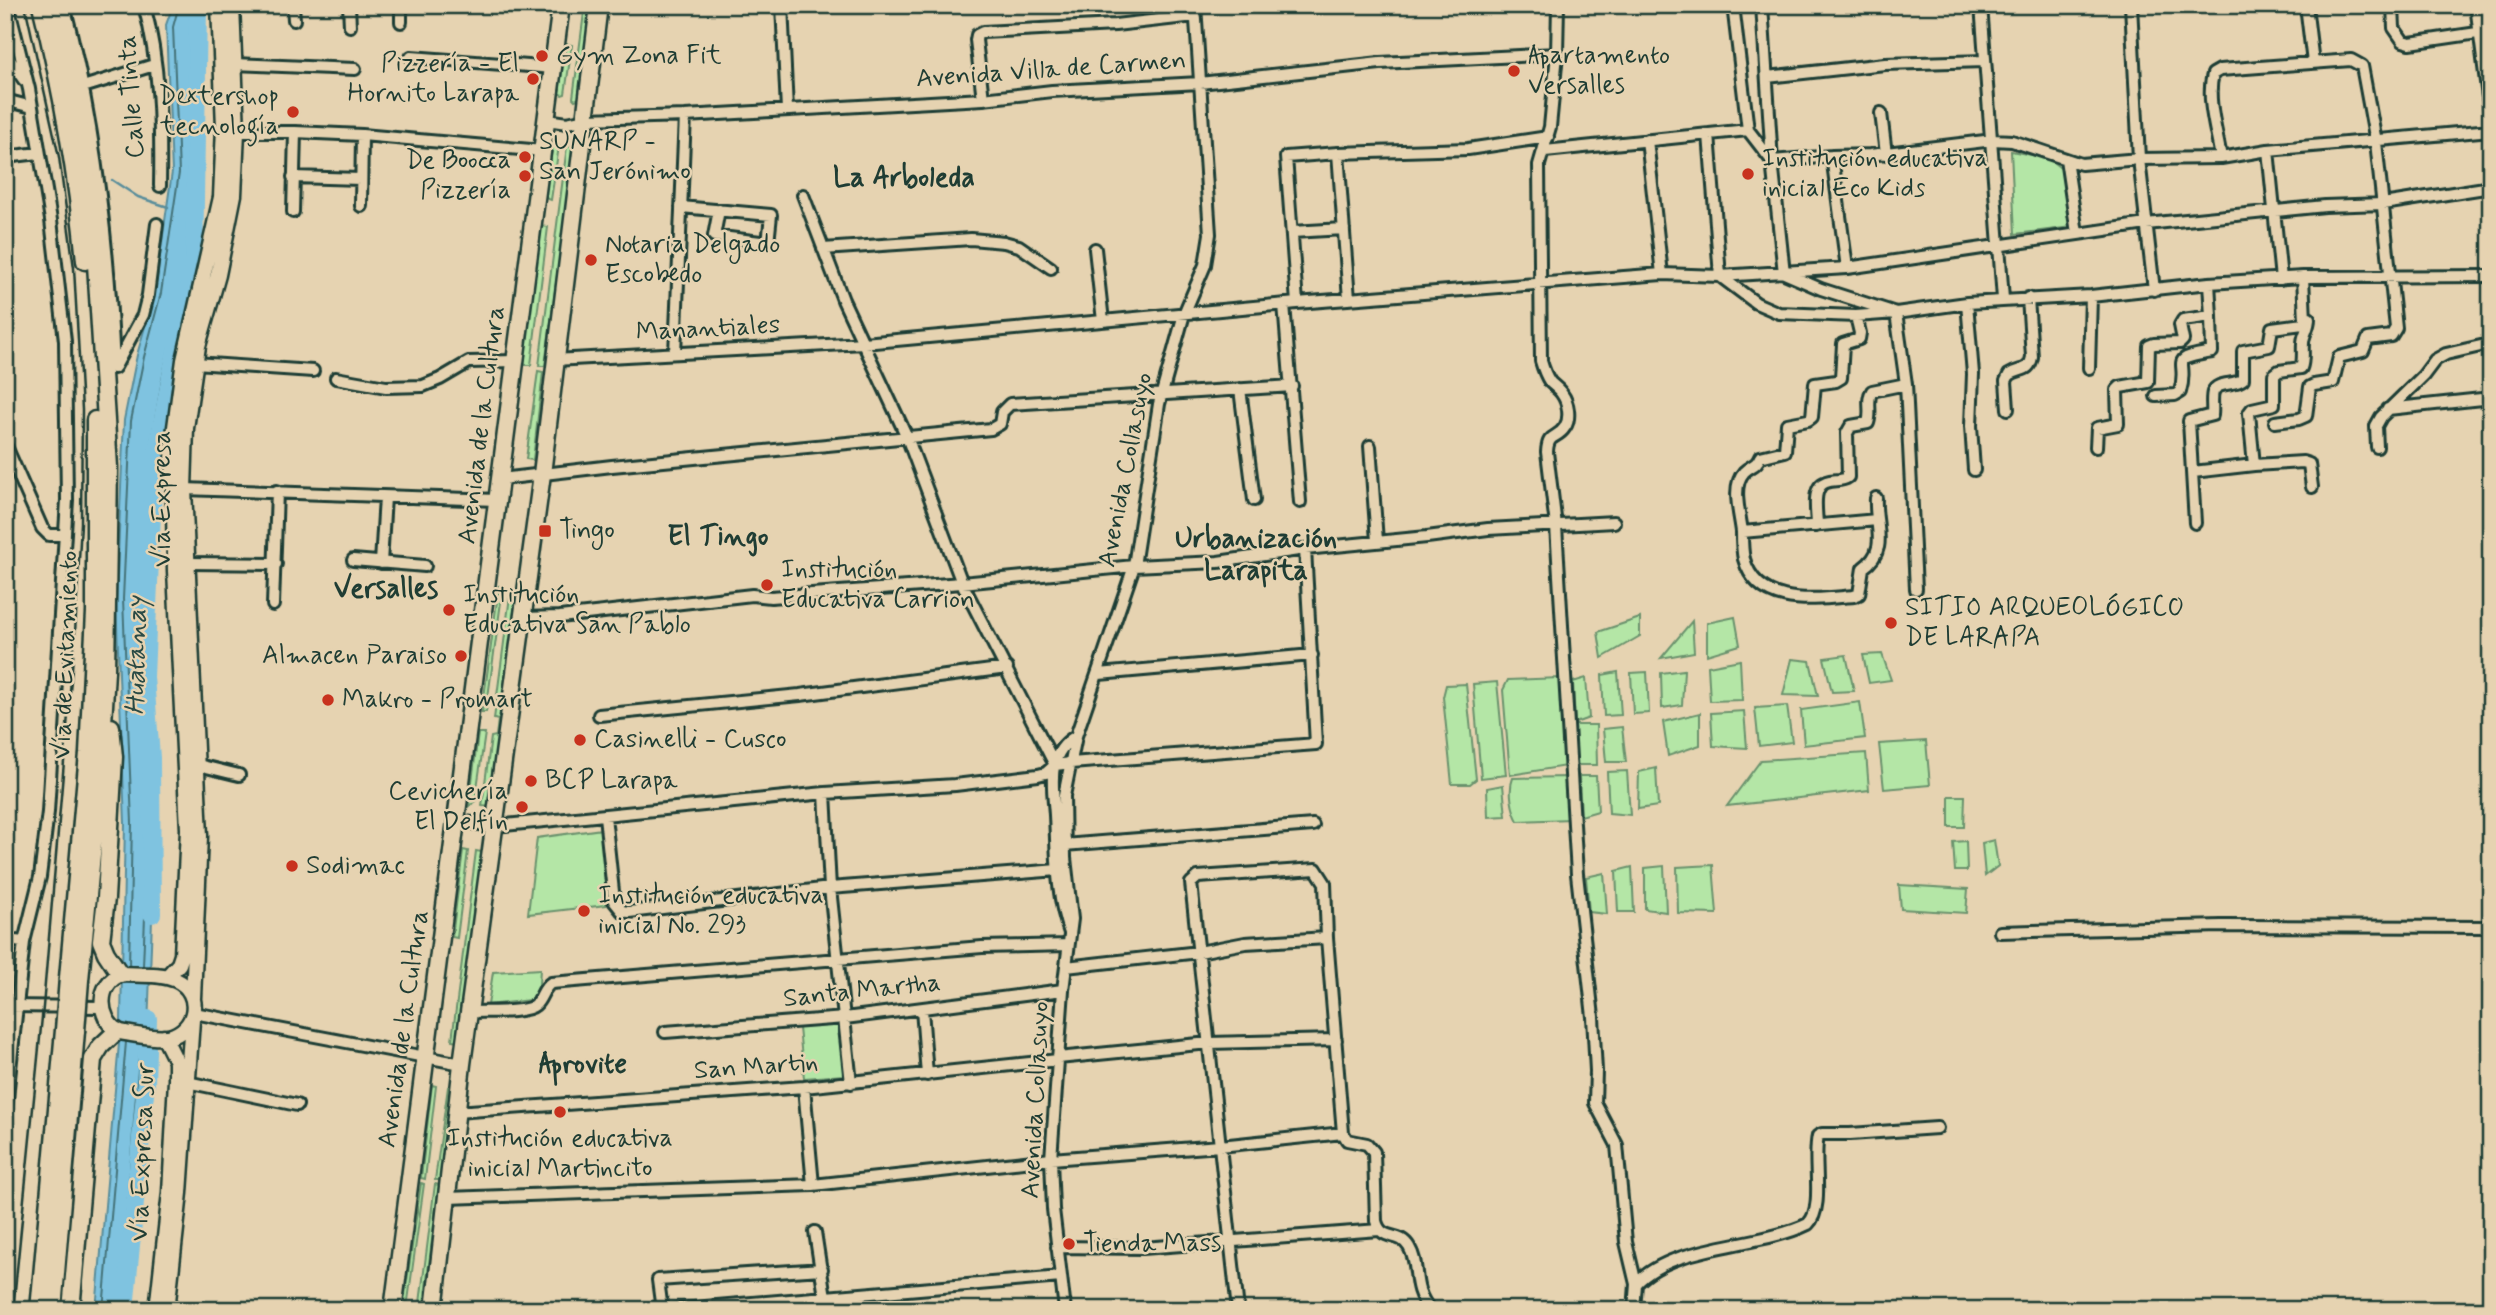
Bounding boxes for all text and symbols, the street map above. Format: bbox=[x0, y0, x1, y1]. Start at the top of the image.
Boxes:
street label: Calle Tinta bbox=[111, 34, 153, 160]
place label: Gym Zona Fit bbox=[556, 39, 722, 73]
place label: Apartamento Versalles bbox=[1528, 39, 1670, 103]
street label: Avenida Villa de Carmen bbox=[915, 44, 1187, 96]
place label: Pizzería - El Hornito Larapa bbox=[347, 47, 519, 111]
marker: Gym Zona Fit bbox=[534, 48, 550, 64]
marker: Apartamento Versalles bbox=[1506, 63, 1522, 79]
marker: Pizzería - El Hornito Larapa bbox=[525, 71, 541, 87]
place label: Dextershop tecnología bbox=[158, 80, 279, 147]
marker: Dextershop tecnología bbox=[285, 104, 301, 120]
place label: SUNARP - San Jerónimo bbox=[539, 125, 691, 189]
place label: Institución educativa inicial Eco Kids bbox=[1762, 142, 1988, 206]
place label: De Boocca Pizzería bbox=[406, 144, 511, 208]
marker: SUNARP - San Jerónimo bbox=[517, 149, 533, 165]
district label: La Arboleda bbox=[833, 160, 975, 197]
marker: Institución educativa inicial Eco Kids bbox=[1740, 166, 1756, 182]
marker: De Boocca Pizzería bbox=[517, 168, 533, 184]
place label: Notaria Delgado Escobedo bbox=[605, 228, 780, 292]
marker: Notaria Delgado Escobedo bbox=[583, 252, 599, 268]
street label: Avenida de la Cultura bbox=[451, 304, 513, 546]
street label: Manantiales bbox=[635, 308, 781, 350]
street label: Avenida Collasuyo bbox=[1090, 370, 1162, 570]
street label: Vía Expresa bbox=[146, 431, 180, 567]
place label: Tingo bbox=[559, 514, 615, 550]
district label: El Tingo bbox=[667, 519, 769, 557]
district label: Urbanización Larapita bbox=[1175, 521, 1337, 590]
marker: Tingo bbox=[537, 523, 553, 539]
street label: Vía de Evitamiento bbox=[45, 550, 87, 760]
place label: Institución Educativa Carrion bbox=[781, 553, 975, 617]
district label: Versalles bbox=[334, 571, 438, 608]
marker: Institución Educativa Carrion bbox=[759, 577, 775, 593]
place label: Institución Educativa San Pablo bbox=[463, 578, 691, 642]
place label: SITIO ARQUEOLÓGICO DE LARAPA bbox=[1905, 591, 2184, 655]
water label: Huatanay bbox=[117, 595, 157, 716]
marker: Institución Educativa San Pablo bbox=[441, 602, 457, 618]
marker: SITIO ARQUEOLÓGICO DE LARAPA bbox=[1883, 615, 1899, 631]
place label: Almacen Paraiso bbox=[262, 639, 447, 673]
marker: Almacen Paraiso bbox=[453, 648, 469, 664]
place label: Makro - Promart bbox=[342, 683, 533, 717]
marker: Makro - Promart bbox=[320, 692, 336, 708]
place label: Casinelli - Cusco bbox=[594, 723, 787, 757]
marker: Casinelli - Cusco bbox=[572, 732, 588, 748]
place label: BCP Larapa bbox=[545, 764, 678, 798]
marker: BCP Larapa bbox=[523, 773, 539, 789]
place label: Cevichería El Delfín bbox=[388, 775, 508, 839]
marker: Cevichería El Delfín bbox=[514, 799, 530, 815]
place label: Sodimac bbox=[306, 849, 405, 883]
marker: Sodimac bbox=[284, 858, 300, 874]
place label: Institución educativa inicial No. 293 bbox=[598, 879, 824, 943]
marker: Institución educativa inicial No. 293 bbox=[576, 903, 592, 919]
street label: Avenida de la Cultura bbox=[370, 908, 438, 1150]
street label: Santa Martha bbox=[782, 966, 942, 1016]
street label: Avenida Collasuyo bbox=[1014, 1000, 1058, 1200]
district label: Aprovite bbox=[539, 1046, 627, 1086]
street label: San Martin bbox=[693, 1046, 819, 1088]
street label: Vía Expresa Sur bbox=[123, 1061, 163, 1242]
marker: Institución educativa inicial Martincito bbox=[552, 1104, 568, 1120]
place label: Institución educativa inicial Martincito bbox=[447, 1122, 673, 1186]
place label: Tienda Mass bbox=[1083, 1227, 1221, 1261]
marker: Tienda Mass bbox=[1061, 1236, 1077, 1252]

